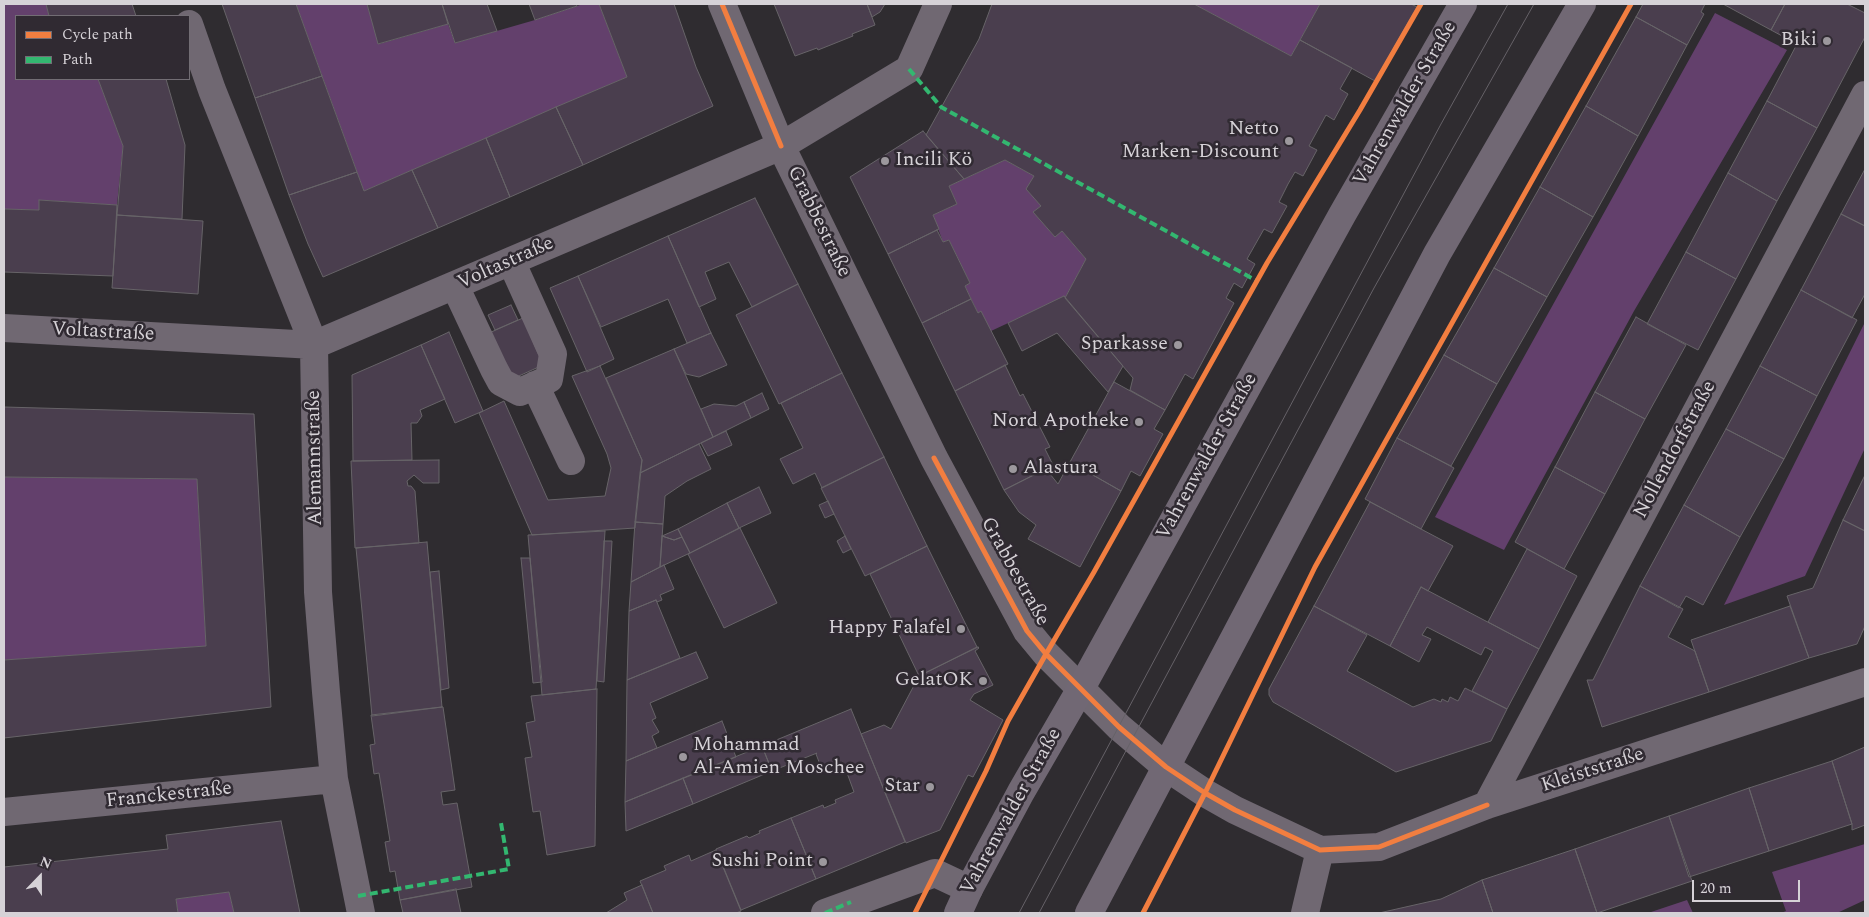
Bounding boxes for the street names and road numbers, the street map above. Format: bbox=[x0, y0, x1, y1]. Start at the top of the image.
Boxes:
street label: Vahrenwalder Straße bbox=[1349, 17, 1463, 191]
street label: Grabbestraße bbox=[781, 163, 855, 281]
street label: Voltastraße bbox=[454, 232, 558, 296]
street label: Voltastraße bbox=[51, 318, 155, 348]
street label: Vahrenwalder Straße bbox=[1152, 370, 1264, 544]
street label: Nollendorfstraße bbox=[1630, 377, 1722, 523]
street label: Alemannstraße bbox=[303, 390, 329, 526]
street label: Grabbestraße bbox=[974, 513, 1054, 631]
street label: Vahrenwalder Straße bbox=[956, 725, 1068, 899]
street label: Kleiststraße bbox=[1539, 743, 1647, 799]
street label: Franckestraße bbox=[105, 777, 233, 815]

